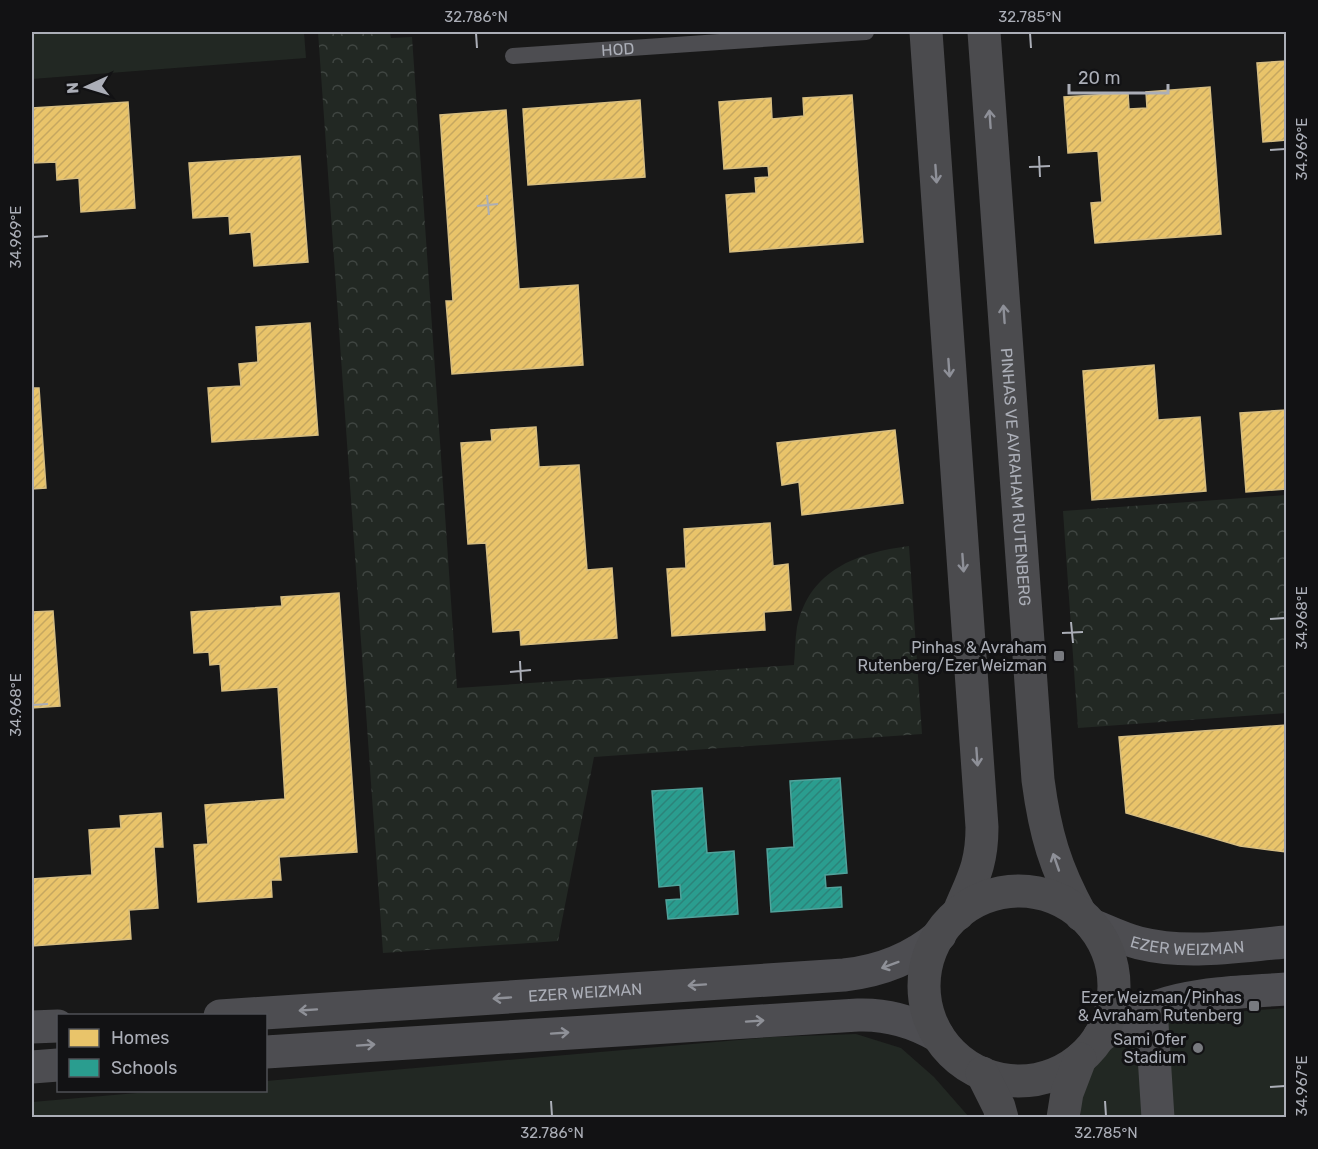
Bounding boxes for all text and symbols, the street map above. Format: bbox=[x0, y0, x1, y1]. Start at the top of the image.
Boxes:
text: 32.786°N bbox=[444, 8, 508, 26]
text: 32.785°N bbox=[998, 8, 1062, 26]
street label: HOD bbox=[601, 39, 635, 60]
north arrow bbox=[57, 57, 117, 117]
scale bar bbox=[1069, 57, 1168, 95]
text: 20 m bbox=[1078, 67, 1120, 89]
text: N bbox=[63, 82, 82, 94]
one-way arrow bbox=[984, 110, 995, 130]
text: 34.969°E bbox=[1293, 118, 1311, 180]
one-way arrow bbox=[931, 163, 942, 183]
text: 34.969°E bbox=[7, 206, 25, 268]
one-way arrow bbox=[998, 304, 1009, 324]
street label: PINHAS VE AVRAHAM RUTENBERG bbox=[997, 347, 1034, 607]
one-way arrow bbox=[944, 358, 955, 378]
one-way arrow bbox=[958, 552, 969, 572]
text: 34.968°E bbox=[1293, 586, 1311, 650]
place label: Pinhas & Avraham Rutenberg/Ezer Weizman bbox=[857, 638, 1047, 675]
marker: Pinhas & Avraham Rutenberg/Ezer Weizman bbox=[1052, 649, 1066, 663]
text: 34.968°E bbox=[7, 673, 25, 737]
one-way arrow bbox=[971, 747, 982, 767]
one-way arrow bbox=[1050, 853, 1061, 872]
street label: EZER WEIZMAN bbox=[1128, 932, 1245, 959]
one-way arrow bbox=[881, 960, 900, 971]
street label: EZER WEIZMAN bbox=[528, 979, 643, 1006]
one-way arrow bbox=[687, 980, 707, 991]
place label: Ezer Weizman/Pinhas & Avraham Rutenberg bbox=[1078, 988, 1242, 1025]
one-way arrow bbox=[493, 992, 513, 1003]
marker: Ezer Weizman/Pinhas & Avraham Rutenberg bbox=[1247, 999, 1261, 1013]
one-way arrow bbox=[298, 1005, 318, 1016]
legend bbox=[57, 1014, 267, 1092]
one-way arrow bbox=[745, 1015, 764, 1026]
text: Homes bbox=[111, 1027, 169, 1049]
one-way arrow bbox=[550, 1027, 570, 1038]
place label: Sami Ofer Stadium bbox=[1113, 1030, 1186, 1067]
one-way arrow bbox=[355, 1040, 375, 1051]
marker: Sami Ofer Stadium bbox=[1191, 1041, 1205, 1055]
text: 34.967°E bbox=[1293, 1055, 1311, 1117]
text: Schools bbox=[111, 1057, 177, 1079]
text: 32.786°N bbox=[520, 1124, 584, 1142]
text: 32.785°N bbox=[1074, 1124, 1138, 1142]

